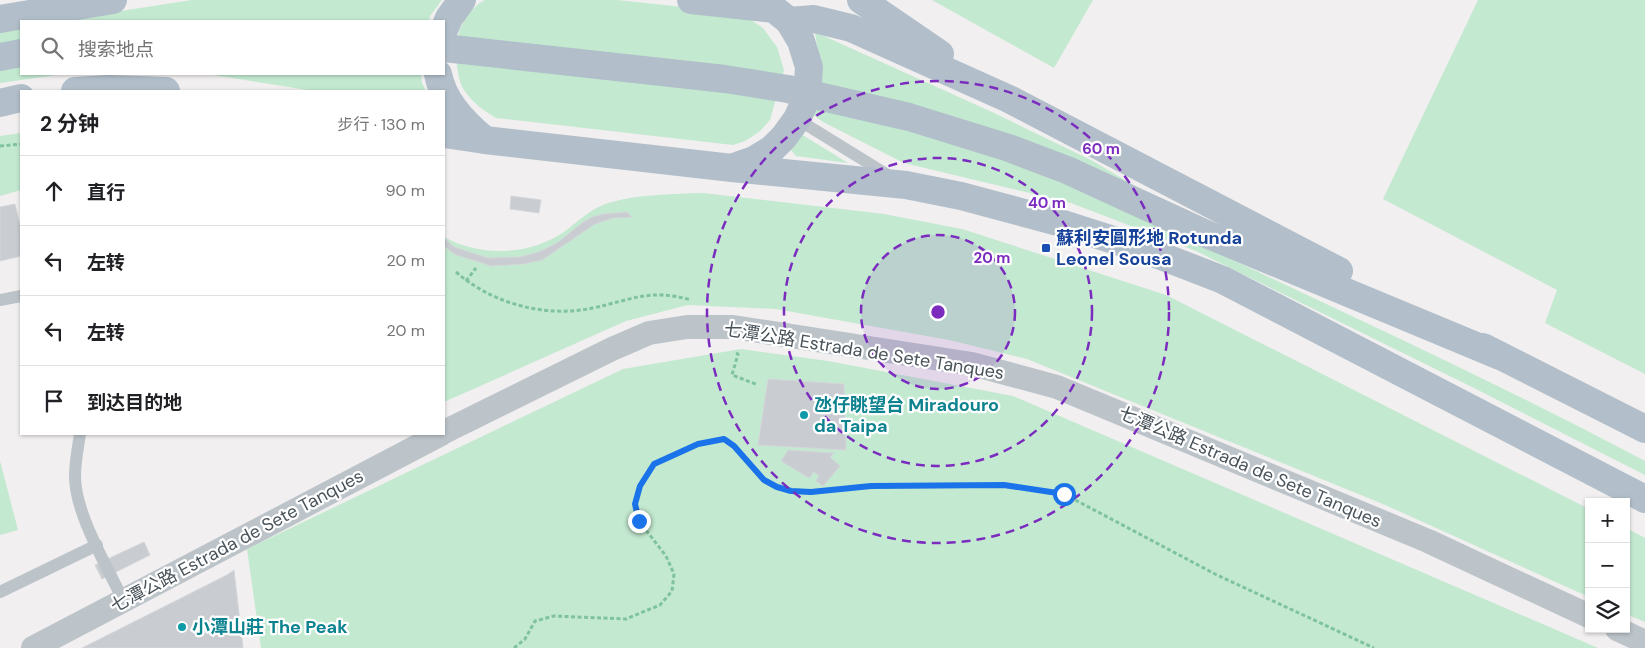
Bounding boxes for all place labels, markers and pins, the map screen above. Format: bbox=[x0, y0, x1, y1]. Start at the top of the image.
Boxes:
place label: 蘇利安圓形地 Rotunda Leonel Sousa bbox=[1056, 226, 1242, 271]
marker: 蘇利安圓形地 Rotunda Leonel Sousa bbox=[1040, 242, 1052, 254]
centre of rings bbox=[929, 303, 947, 321]
place label: 氹仔眺望台 Miradouro da Taipa bbox=[814, 393, 999, 438]
marker: 氹仔眺望台 Miradouro da Taipa bbox=[798, 409, 810, 421]
place label: 小潭山莊 The Peak bbox=[192, 615, 348, 639]
marker: 小潭山莊 The Peak bbox=[176, 621, 188, 633]

